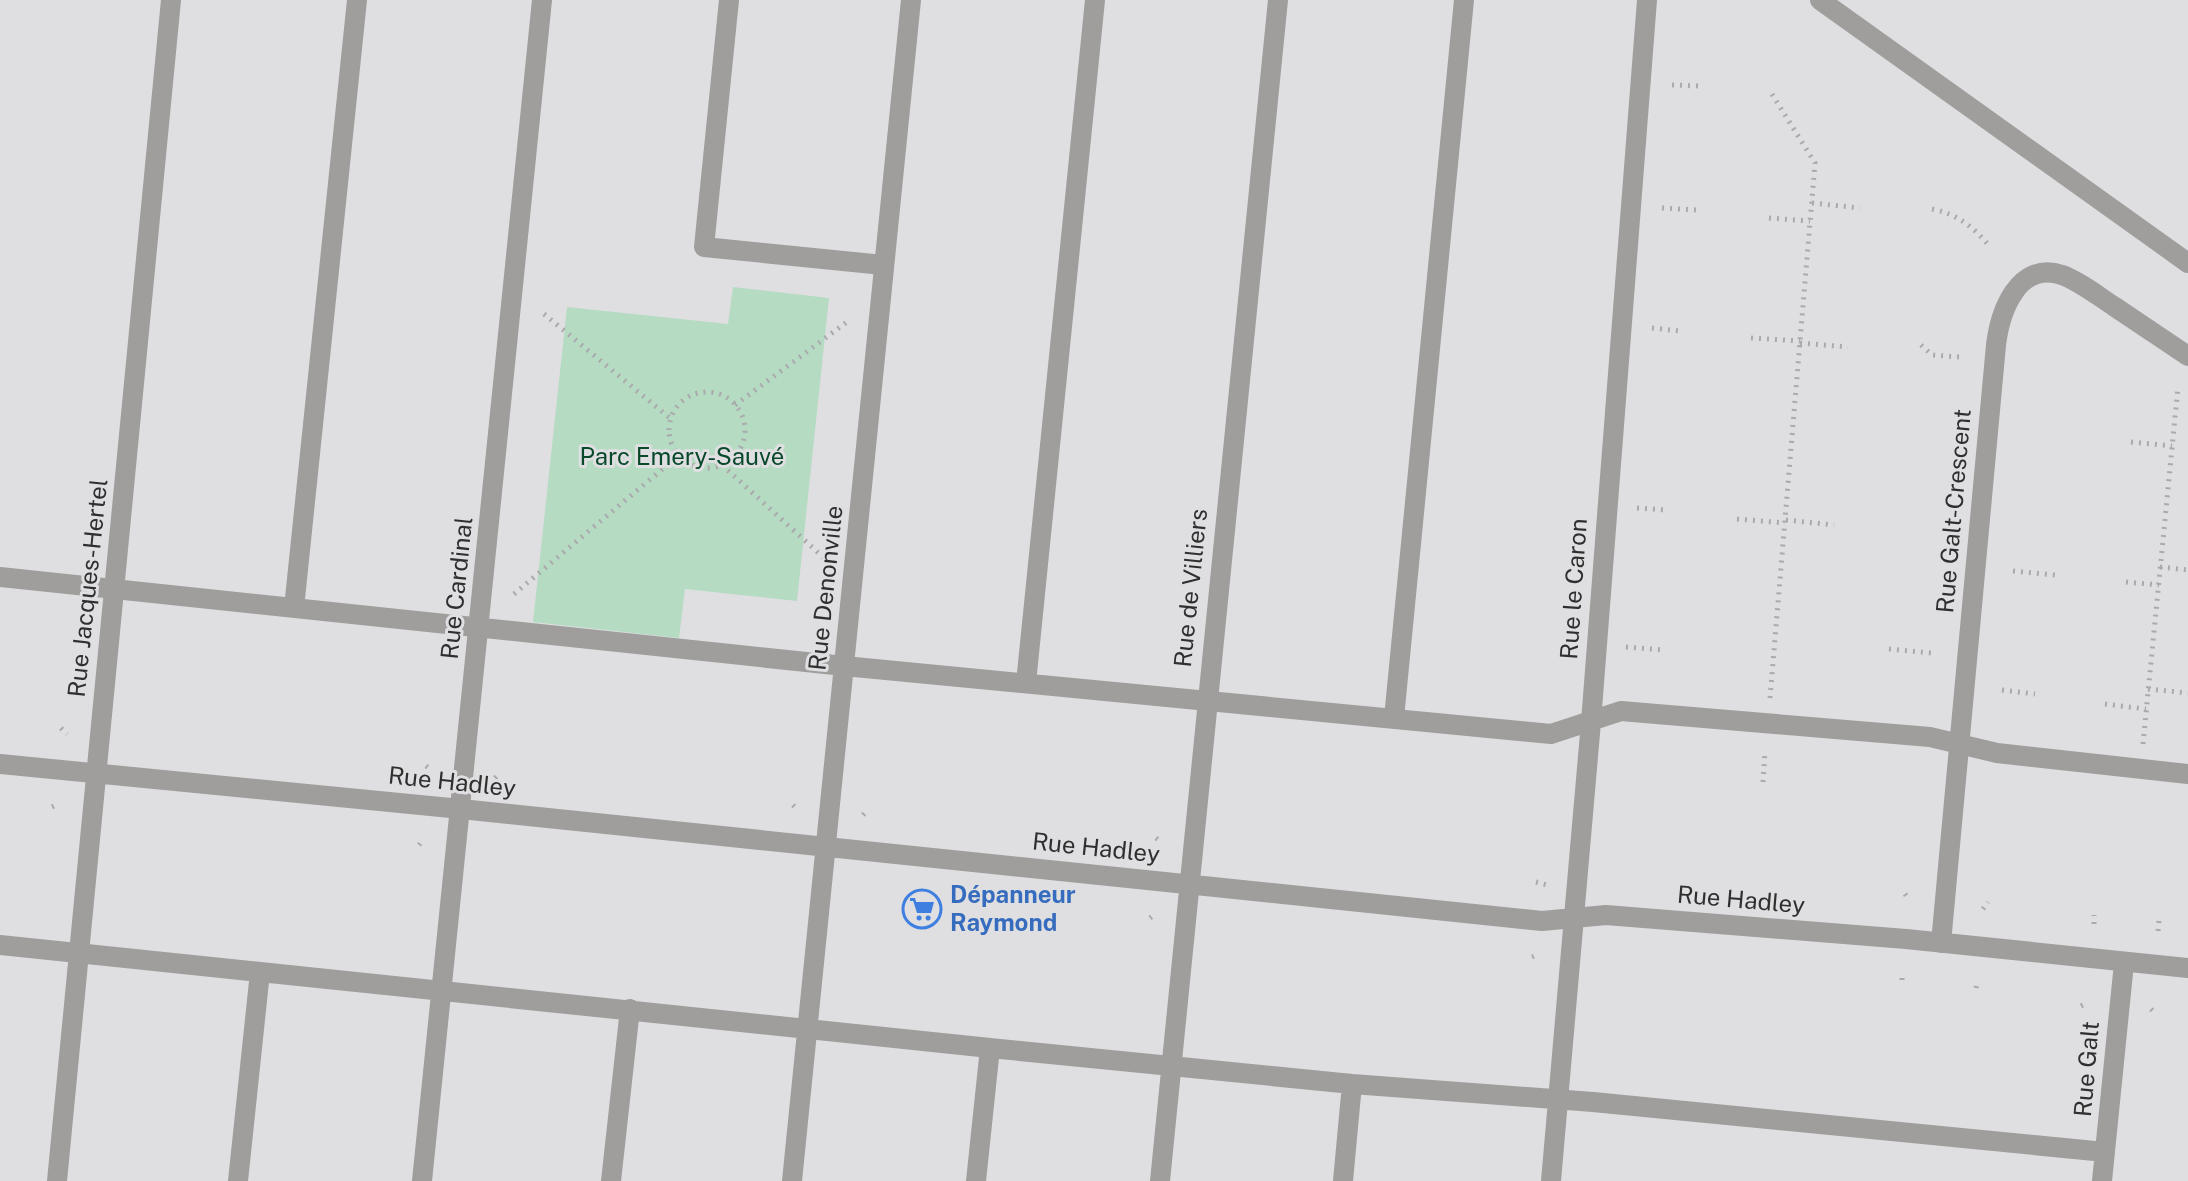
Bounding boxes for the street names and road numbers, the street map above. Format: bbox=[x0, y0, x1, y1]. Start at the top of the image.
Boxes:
street label: Rue Galt-Crescent bbox=[1930, 408, 1976, 614]
street label: Rue Jacques-Hertel bbox=[62, 477, 112, 698]
street label: Rue Denonville bbox=[802, 504, 848, 672]
street label: Rue de Villiers bbox=[1168, 507, 1212, 669]
street label: Rue Cardinal bbox=[435, 515, 477, 660]
street label: Rue le Caron bbox=[1554, 517, 1592, 660]
street label: Rue Hadley bbox=[387, 760, 517, 802]
street label: Rue Hadley bbox=[1031, 826, 1161, 868]
street label: Rue Hadley bbox=[1676, 879, 1806, 919]
street label: Rue Galt bbox=[2068, 1020, 2104, 1118]

